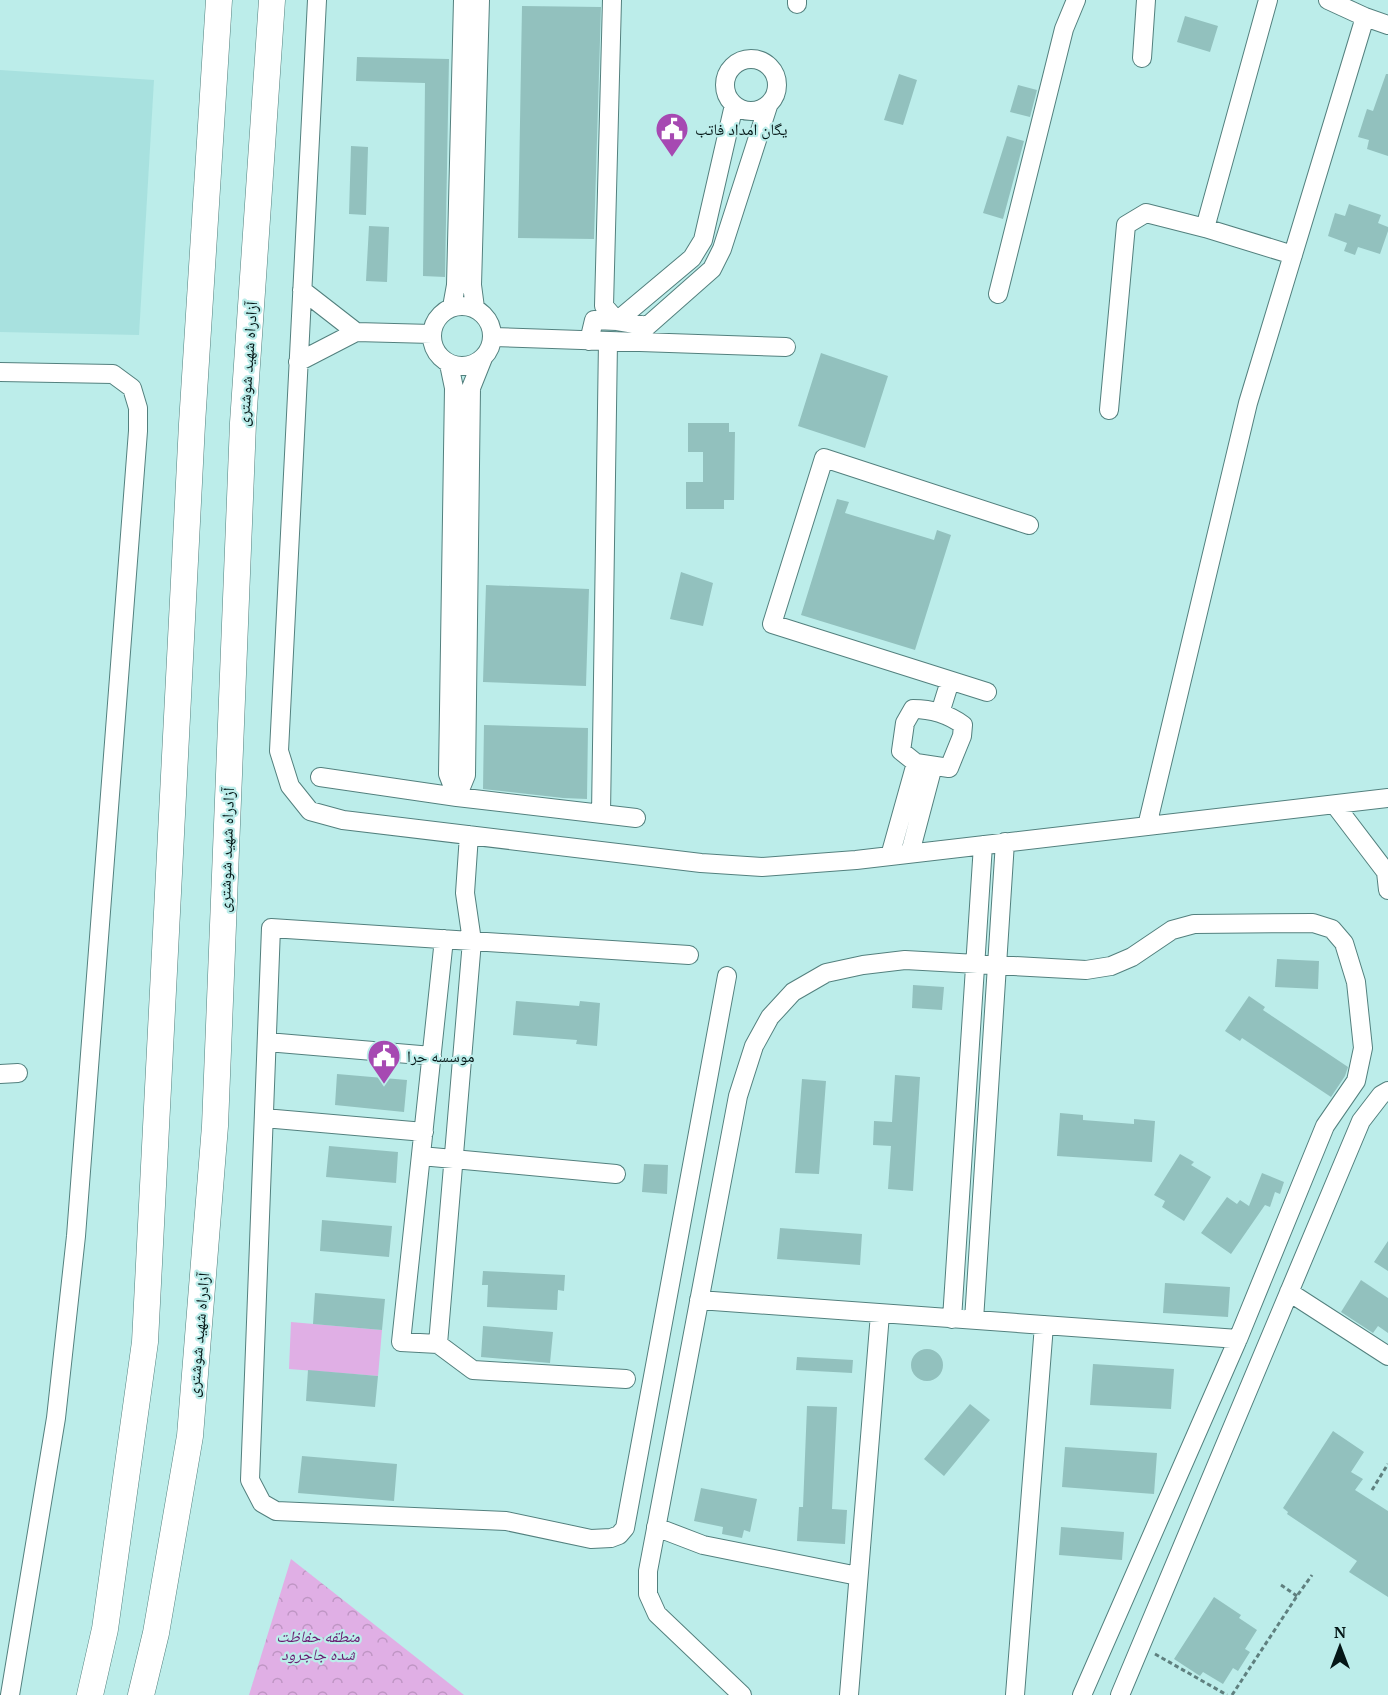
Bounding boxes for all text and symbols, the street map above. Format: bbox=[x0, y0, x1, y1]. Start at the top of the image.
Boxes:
public building icon: یگان امداد فاتب bbox=[654, 111, 690, 158]
place label: یگان امداد فاتب bbox=[695, 118, 787, 140]
street label: آزادراه شهید شوشتری bbox=[232, 300, 262, 427]
street label: آزادراه شهید شوشتری bbox=[213, 786, 239, 913]
public building icon: موسسه حرا bbox=[366, 1038, 402, 1085]
place label: موسسه حرا bbox=[407, 1045, 475, 1067]
street label: آزادراه شهید شوشتری bbox=[182, 1271, 215, 1398]
north arrow bbox=[1310, 1617, 1370, 1677]
text: N bbox=[1334, 1621, 1346, 1643]
park label: منطقه حفاظت شده جاجرود bbox=[276, 1625, 360, 1665]

